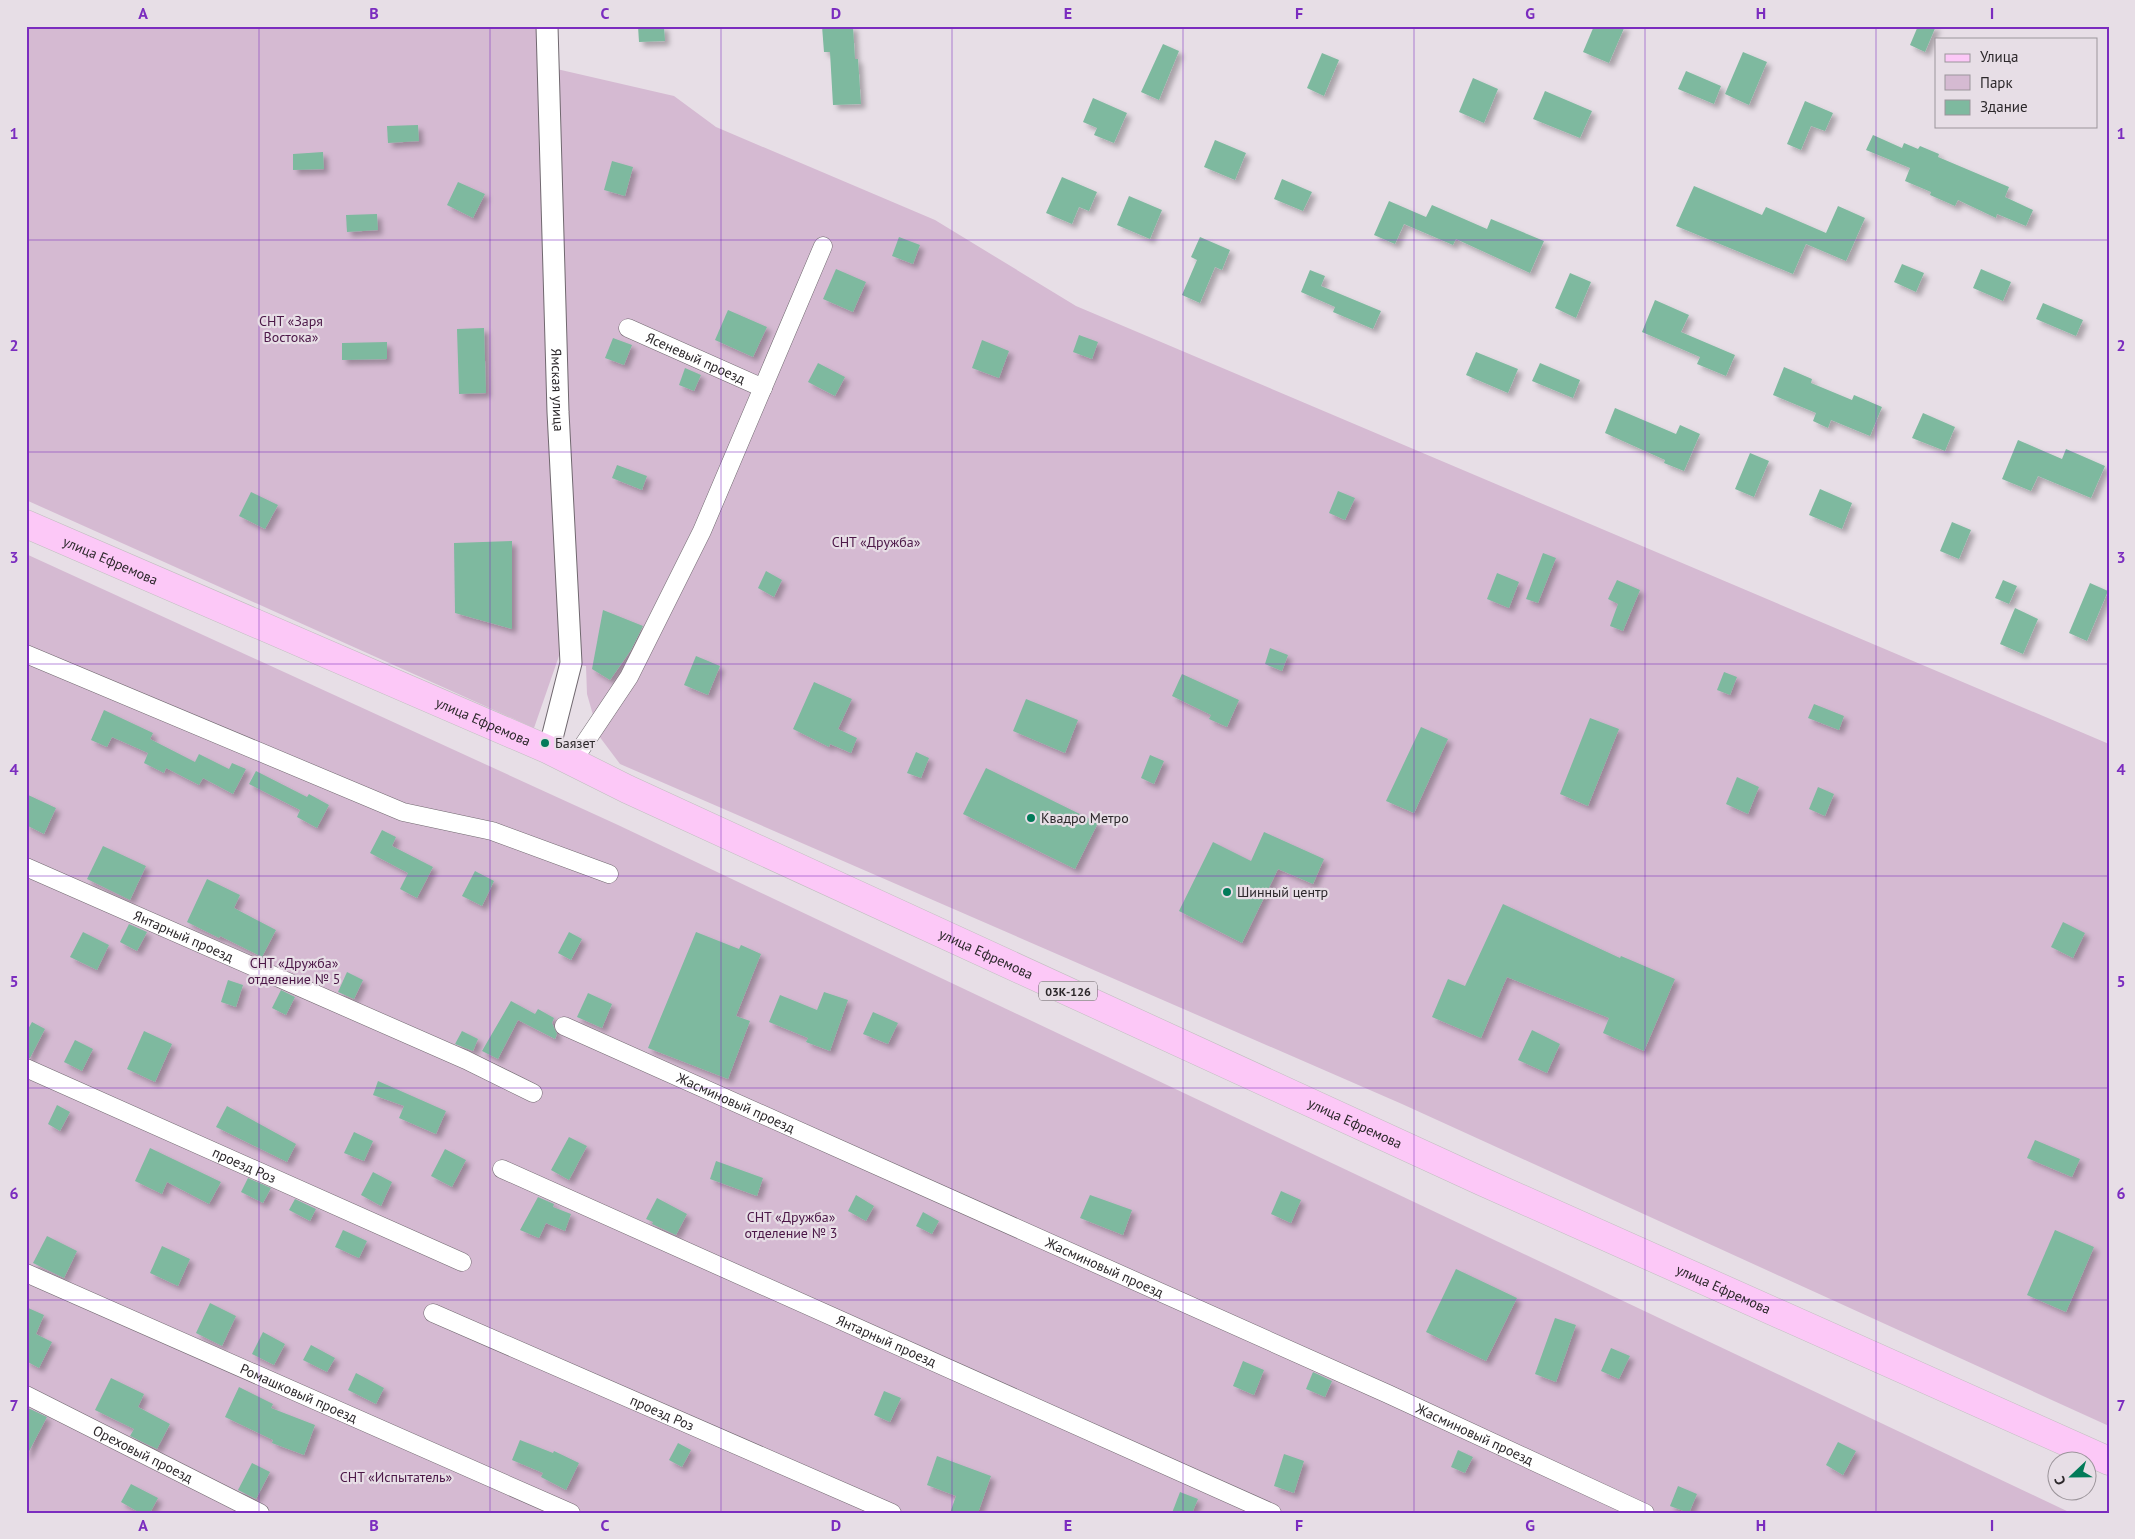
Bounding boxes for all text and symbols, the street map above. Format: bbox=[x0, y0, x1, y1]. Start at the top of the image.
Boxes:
text: A bbox=[138, 3, 148, 23]
text: B bbox=[369, 3, 379, 23]
text: C bbox=[601, 3, 610, 23]
text: D bbox=[831, 3, 841, 23]
text: E bbox=[1064, 3, 1072, 23]
text: F bbox=[1295, 3, 1303, 23]
text: G bbox=[1525, 3, 1535, 23]
text: H bbox=[1756, 3, 1766, 23]
text: I bbox=[1990, 3, 1994, 23]
legend bbox=[1935, 38, 2098, 128]
text: Улица bbox=[1980, 47, 2018, 66]
text: Парк bbox=[1980, 73, 2013, 92]
text: Здание bbox=[1980, 97, 2028, 116]
text: 1 bbox=[9, 123, 19, 143]
text: 1 bbox=[2116, 123, 2126, 143]
park label: СНТ «Заря Востока» bbox=[259, 312, 323, 346]
street label: Ясеневый проезд bbox=[643, 328, 749, 388]
text: 2 bbox=[9, 335, 19, 355]
text: 2 bbox=[2116, 335, 2126, 355]
street label: Ямская улица bbox=[547, 348, 568, 432]
street label: улица Ефремова bbox=[60, 532, 161, 589]
park label: СНТ «Дружба» bbox=[832, 533, 921, 551]
text: 3 bbox=[9, 547, 19, 567]
text: 3 bbox=[2116, 547, 2126, 567]
street label: улица Ефремова bbox=[433, 693, 533, 750]
place label: Баязет bbox=[555, 734, 596, 752]
marker: Баязет bbox=[539, 737, 551, 749]
text: 4 bbox=[9, 759, 19, 779]
text: 4 bbox=[2116, 759, 2126, 779]
place label: Квадро Метро bbox=[1041, 809, 1129, 827]
marker: Квадро Метро bbox=[1025, 812, 1037, 824]
place label: Шинный центр bbox=[1237, 883, 1328, 901]
marker: Шинный центр bbox=[1221, 886, 1233, 898]
street label: Янтарный проезд bbox=[131, 906, 237, 966]
street label: улица Ефремова bbox=[936, 924, 1036, 983]
park label: СНТ «Дружба» отделение № 5 bbox=[248, 954, 340, 988]
text: 5 bbox=[9, 971, 19, 991]
text: 5 bbox=[2116, 971, 2126, 991]
road number: 03К-126 bbox=[1039, 981, 1097, 1000]
street label: Жасминовый проезд bbox=[673, 1068, 798, 1137]
street label: улица Ефремова bbox=[1305, 1094, 1405, 1153]
street label: проезд Роз bbox=[210, 1143, 279, 1187]
text: 6 bbox=[9, 1183, 19, 1203]
text: 6 bbox=[2116, 1183, 2126, 1203]
park label: СНТ «Дружба» отделение № 3 bbox=[745, 1208, 837, 1242]
street label: Жасминовый проезд bbox=[1042, 1233, 1167, 1302]
street label: улица Ефремова bbox=[1673, 1260, 1774, 1318]
street label: Янтарный проезд bbox=[834, 1311, 939, 1371]
street label: Ромашковый проезд bbox=[237, 1359, 361, 1427]
street label: проезд Роз bbox=[627, 1391, 697, 1435]
text: 7 bbox=[9, 1395, 19, 1415]
text: 7 bbox=[2116, 1395, 2126, 1415]
street label: Жасминовый проезд bbox=[1412, 1399, 1537, 1469]
street label: Ореховый проезд bbox=[90, 1421, 196, 1487]
north arrow bbox=[2048, 1452, 2098, 1502]
park label: СНТ «Испытатель» bbox=[340, 1468, 453, 1486]
text: С bbox=[2050, 1474, 2070, 1488]
text: A bbox=[138, 1515, 148, 1535]
text: B bbox=[369, 1515, 379, 1535]
text: C bbox=[601, 1515, 610, 1535]
text: D bbox=[831, 1515, 841, 1535]
text: E bbox=[1064, 1515, 1072, 1535]
text: F bbox=[1295, 1515, 1303, 1535]
text: G bbox=[1525, 1515, 1535, 1535]
text: H bbox=[1756, 1515, 1766, 1535]
text: I bbox=[1990, 1515, 1994, 1535]

